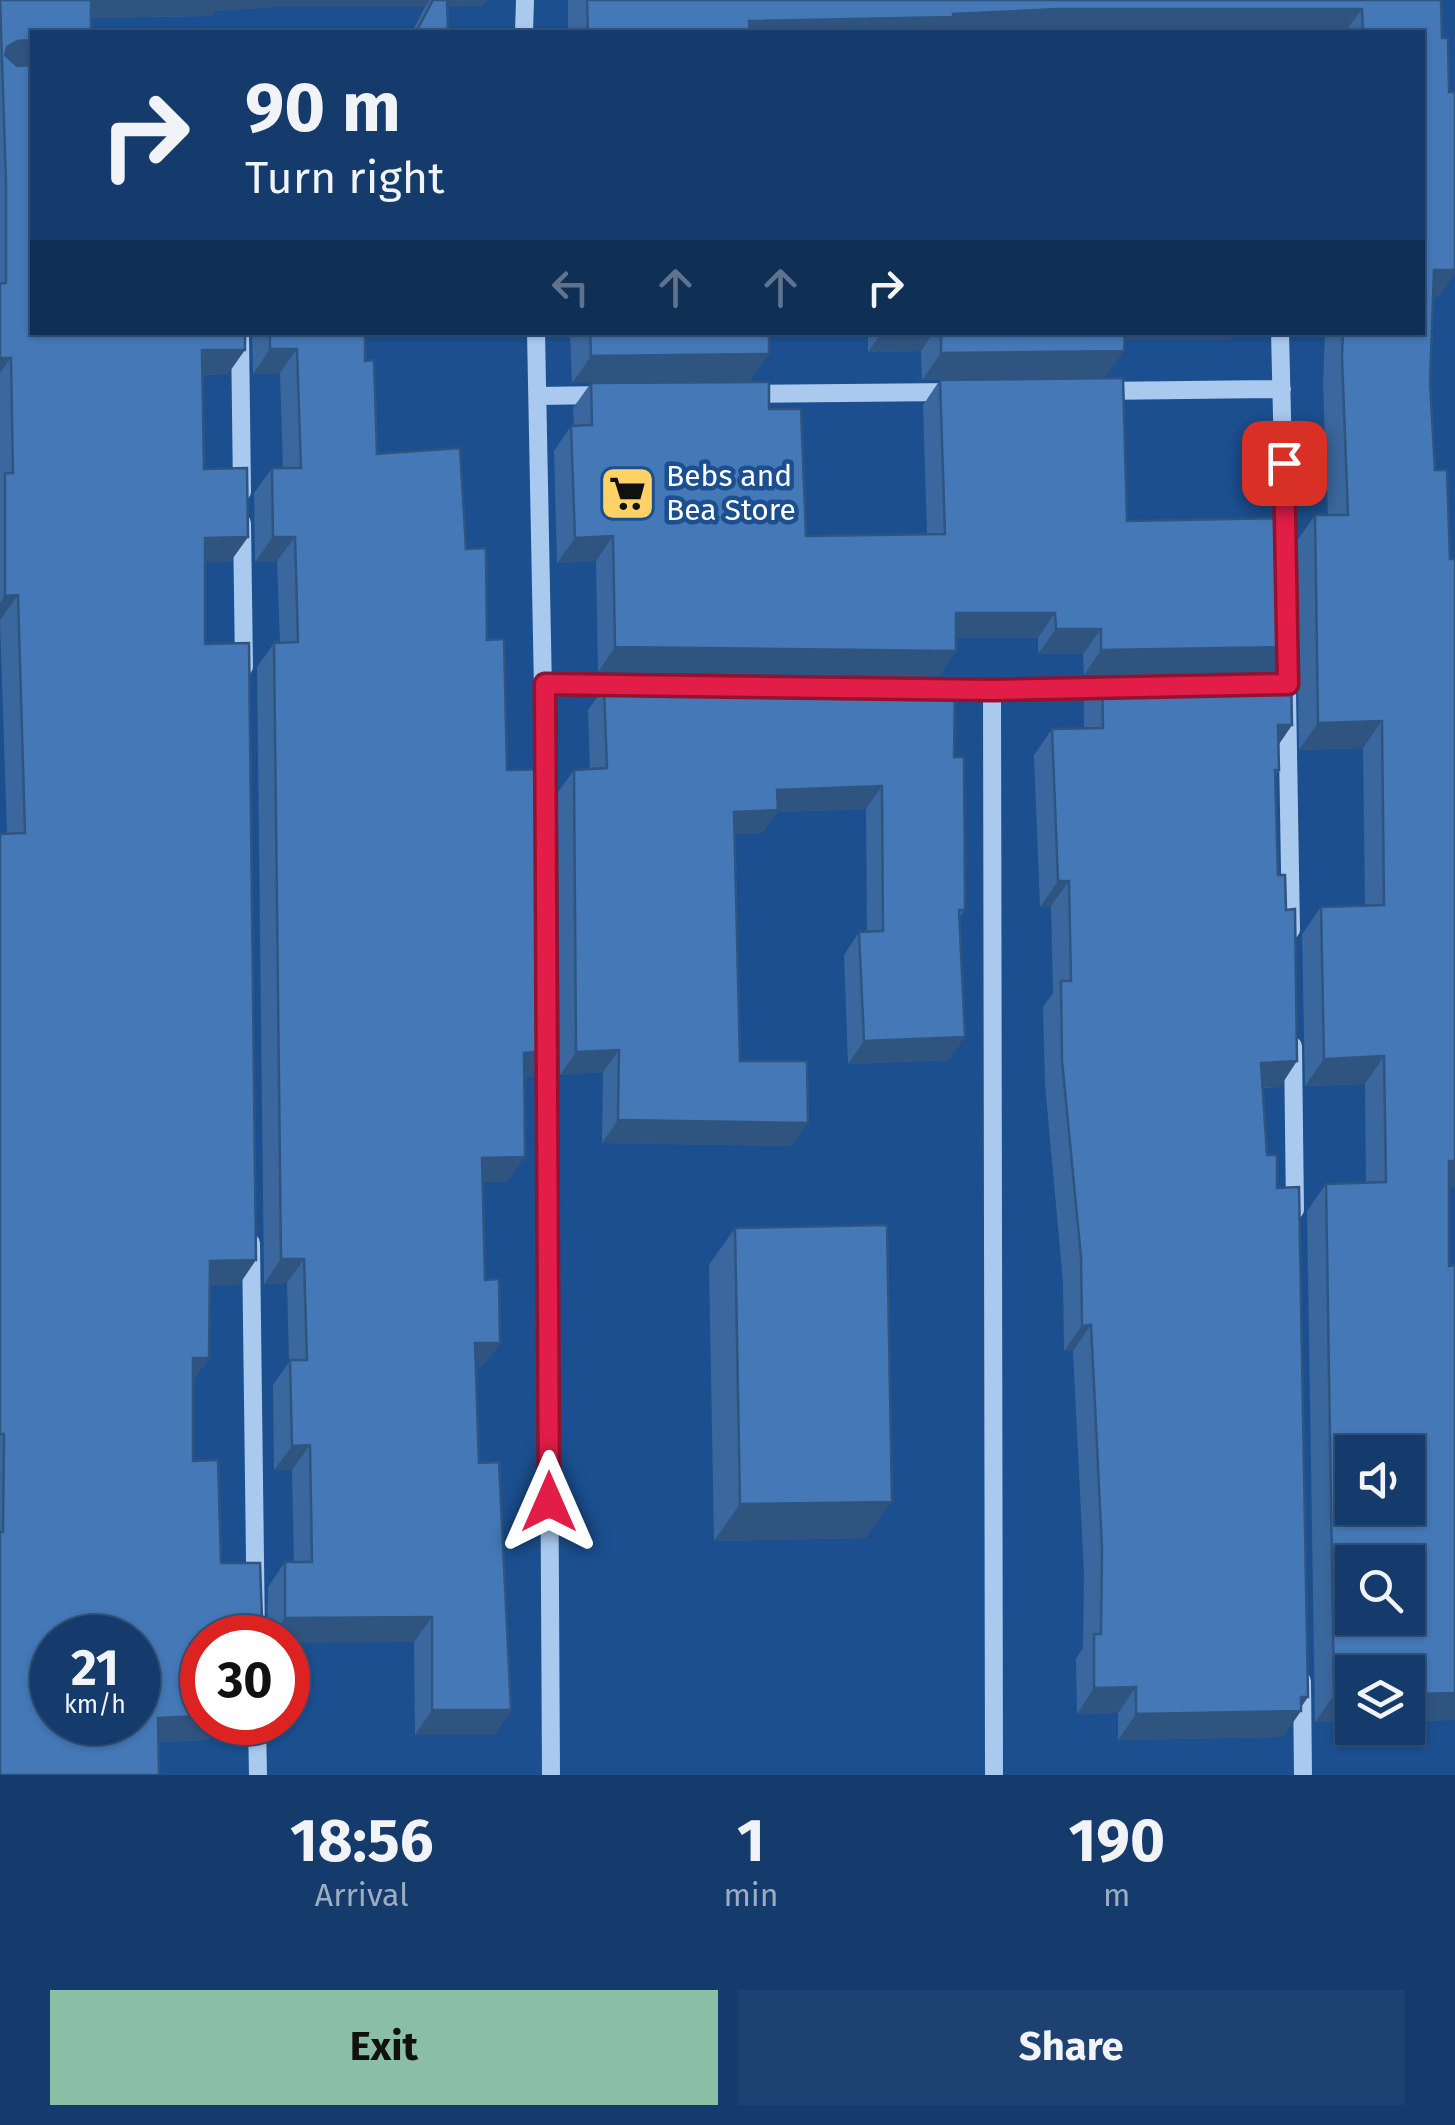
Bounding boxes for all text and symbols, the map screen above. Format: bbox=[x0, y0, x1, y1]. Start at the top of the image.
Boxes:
text: 90 m bbox=[245, 66, 401, 150]
icon: right bbox=[80, 70, 210, 200]
text: Turn right bbox=[245, 151, 444, 205]
icon: left bbox=[543, 260, 598, 315]
icon: ahead bbox=[648, 260, 703, 315]
icon: ahead bbox=[753, 260, 808, 315]
icon: right bbox=[858, 260, 913, 315]
pin bbox=[1242, 421, 1327, 506]
icon: arrive bbox=[1257, 436, 1312, 491]
place label: Bebs and Bea Store bbox=[666, 458, 796, 528]
supermarket icon: Bebs and Bea Store bbox=[597, 463, 657, 523]
map controls bbox=[1335, 1435, 1425, 1745]
button: sound bbox=[1335, 1435, 1425, 1525]
position arrow bbox=[497, 1450, 601, 1554]
button: search bbox=[1335, 1545, 1425, 1635]
speed limit sign: 30 bbox=[180, 1615, 310, 1745]
text: 21 bbox=[71, 1638, 119, 1698]
button: layers bbox=[1335, 1655, 1425, 1745]
text: km/h bbox=[64, 1690, 126, 1720]
text: 18:56 bbox=[290, 1805, 434, 1877]
text: 1 bbox=[737, 1805, 765, 1877]
text: 190 bbox=[1069, 1805, 1165, 1877]
text: Arrival bbox=[315, 1876, 409, 1914]
text: min bbox=[723, 1876, 779, 1914]
text: m bbox=[1103, 1876, 1131, 1914]
button: Exit bbox=[50, 1990, 718, 2105]
button: Share bbox=[738, 1990, 1405, 2105]

